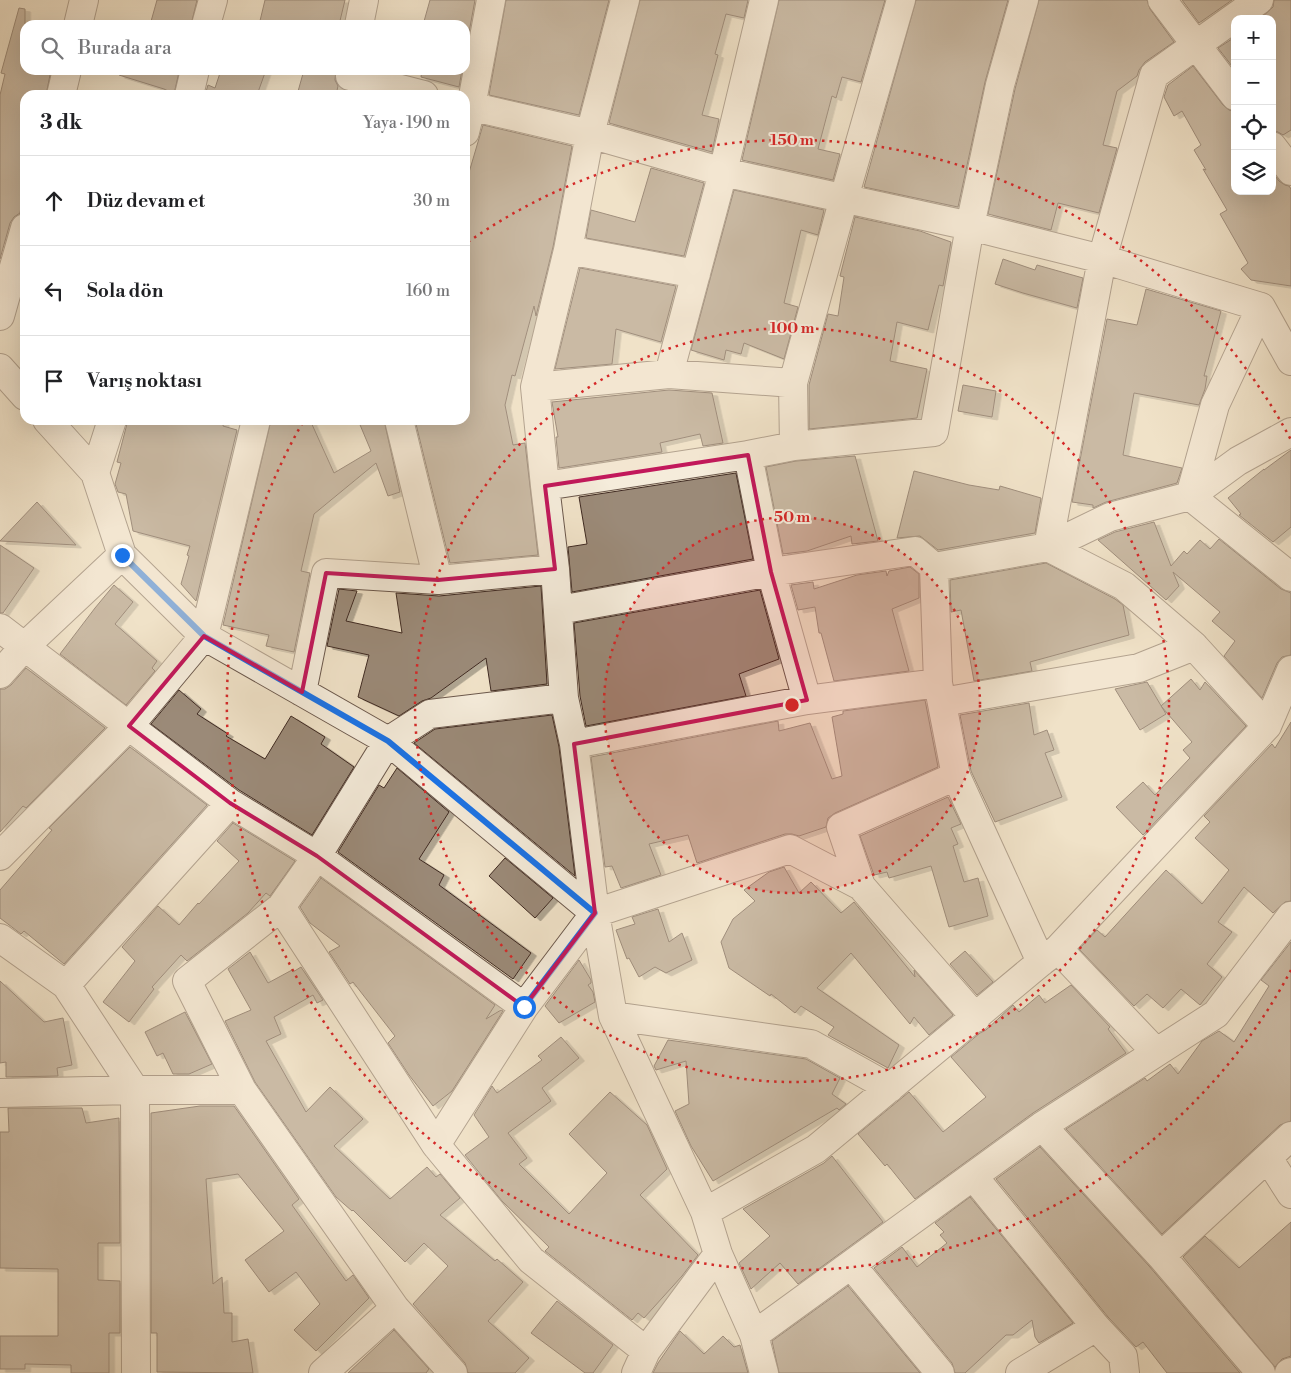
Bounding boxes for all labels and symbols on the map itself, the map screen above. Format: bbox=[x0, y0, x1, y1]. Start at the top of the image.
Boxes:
text: 150 m bbox=[770, 131, 814, 150]
text: 100 m bbox=[770, 319, 815, 338]
text: 50 m bbox=[774, 508, 810, 527]
route end bbox=[111, 544, 134, 567]
centre of rings bbox=[783, 696, 801, 714]
route start bbox=[513, 996, 536, 1019]

